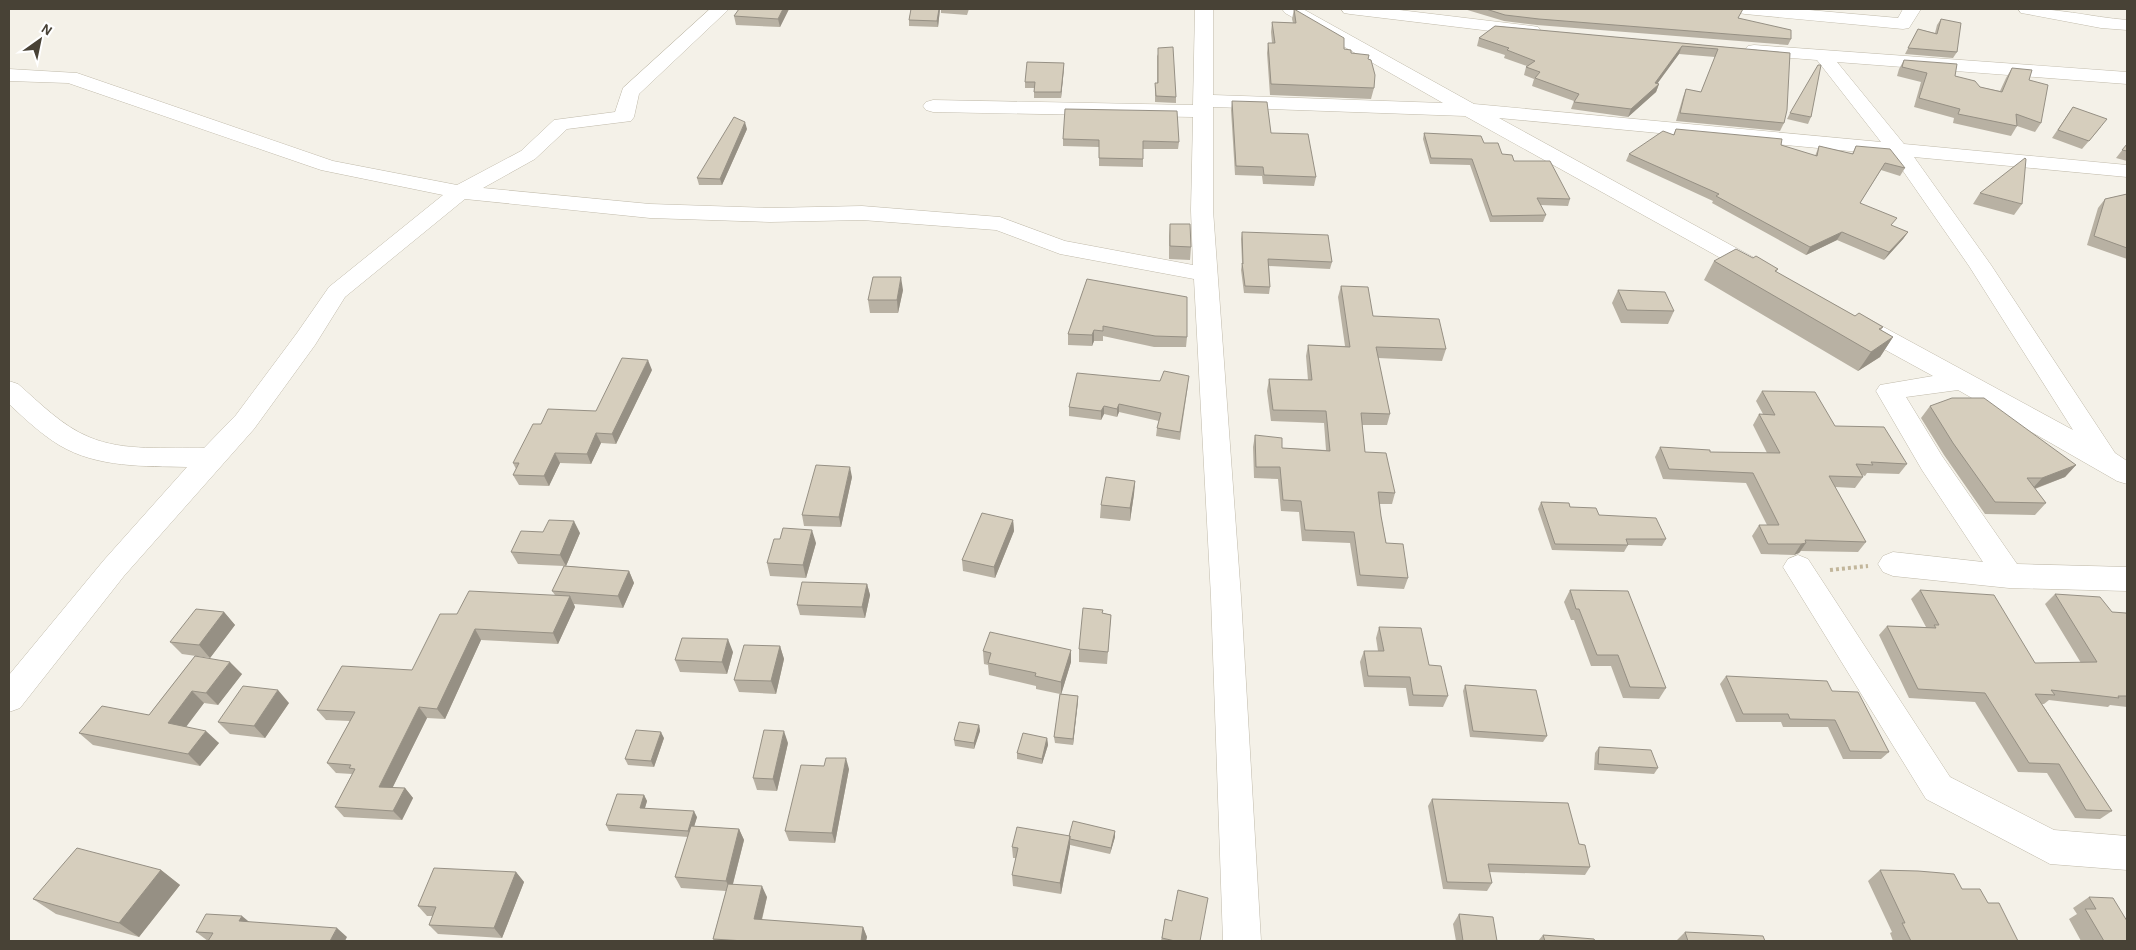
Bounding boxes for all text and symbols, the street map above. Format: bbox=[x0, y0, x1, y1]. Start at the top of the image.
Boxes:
north arrow bbox=[15, 15, 65, 65]
text: N bbox=[39, 21, 54, 38]

